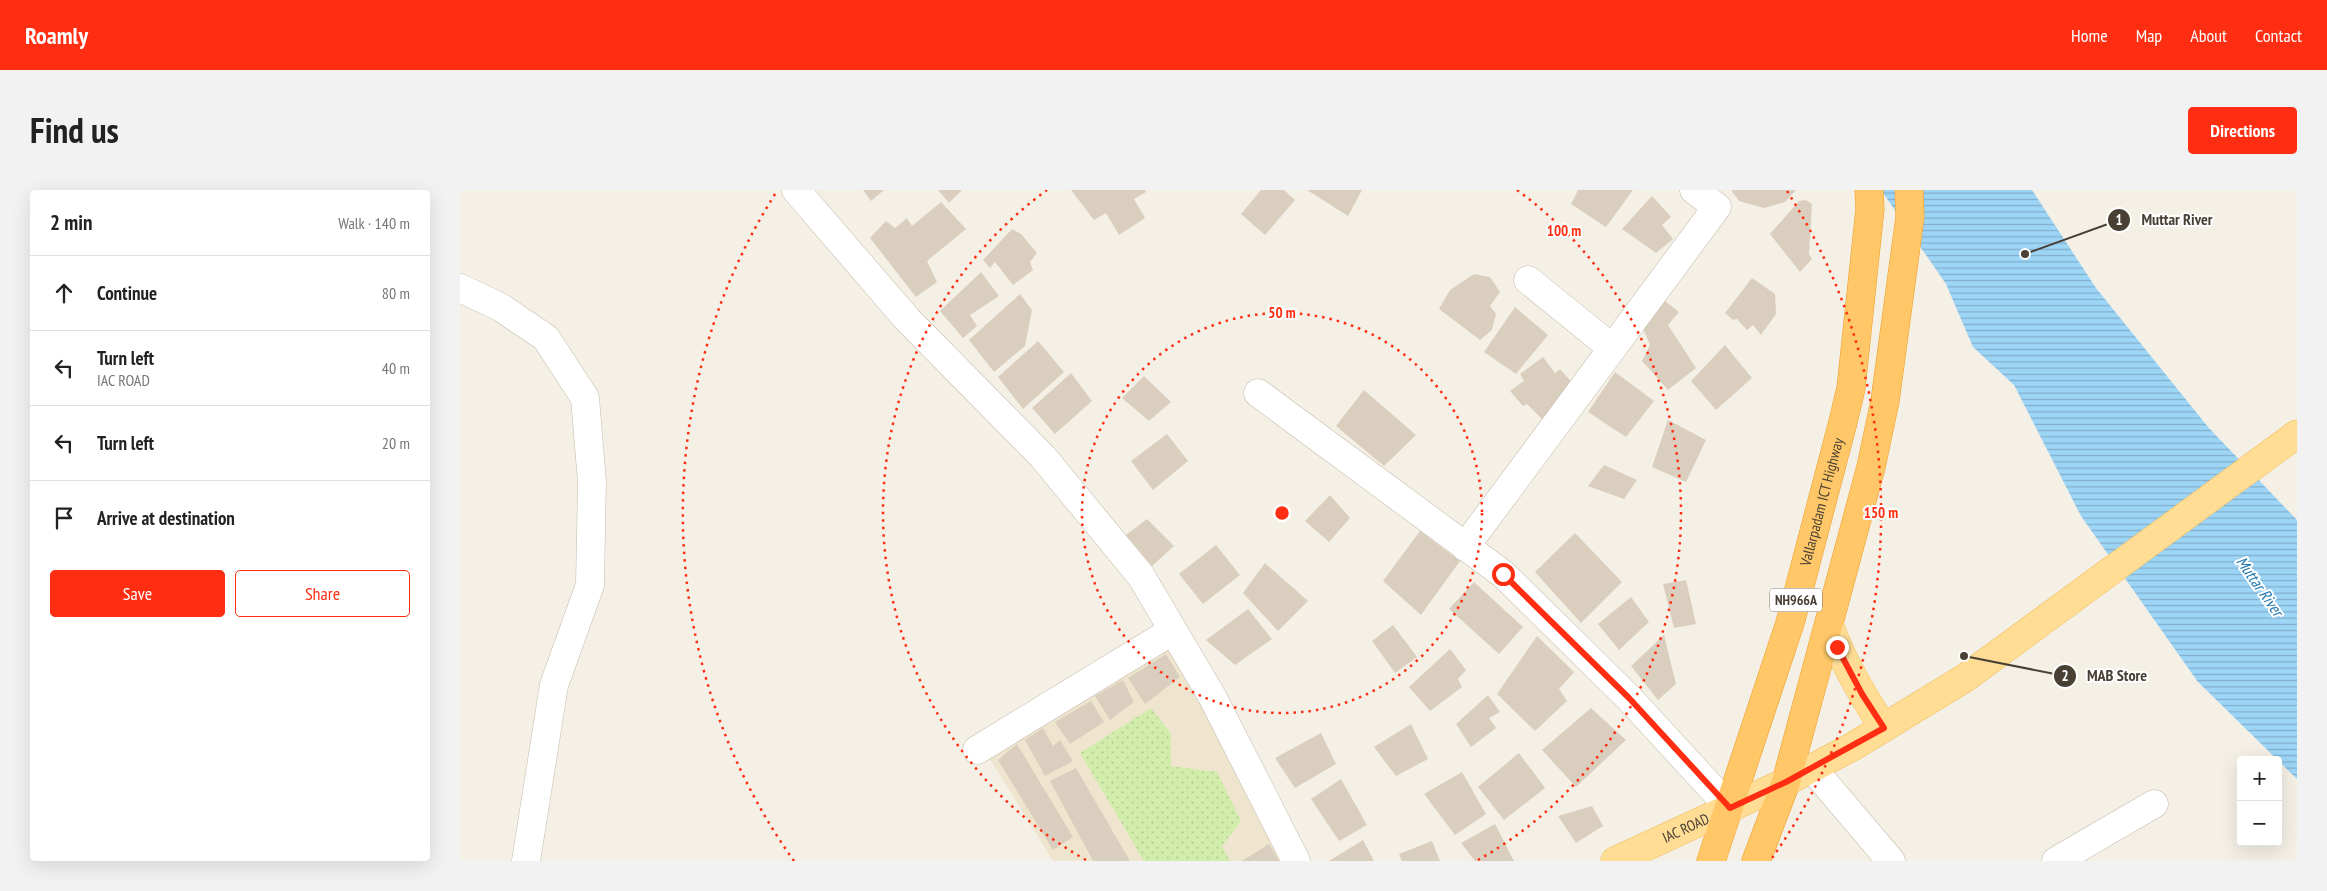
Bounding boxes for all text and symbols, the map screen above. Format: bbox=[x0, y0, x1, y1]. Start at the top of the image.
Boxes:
text: Roamly bbox=[25, 20, 88, 51]
text: Home bbox=[2071, 24, 2108, 47]
text: Map bbox=[2136, 24, 2162, 47]
text: About bbox=[2190, 24, 2227, 47]
text: Contact bbox=[2255, 24, 2302, 47]
text: Find us bbox=[30, 107, 119, 153]
button: Directions bbox=[2188, 107, 2297, 154]
callout: Muttar River bbox=[2107, 204, 2223, 235]
text: 2 min bbox=[50, 209, 92, 236]
text: Muttar River bbox=[2141, 209, 2213, 229]
text: 1 bbox=[2115, 210, 2123, 229]
text: Walk · 140 m bbox=[338, 213, 410, 233]
text: 100 m bbox=[1547, 221, 1581, 240]
icon: ahead bbox=[50, 279, 78, 307]
text: Continue bbox=[97, 281, 157, 305]
text: 80 m bbox=[382, 283, 410, 303]
text: 50 m bbox=[1268, 303, 1296, 322]
text: Turn left bbox=[97, 346, 154, 370]
icon: left bbox=[50, 354, 78, 382]
text: 40 m bbox=[382, 358, 410, 378]
text: IAC ROAD bbox=[97, 370, 150, 390]
icon: left bbox=[50, 429, 78, 457]
text: Turn left bbox=[97, 431, 154, 455]
text: 20 m bbox=[382, 433, 410, 453]
street label: Vallarpadam ICT Highway bbox=[1795, 435, 1848, 569]
text: 150 m bbox=[1864, 503, 1898, 522]
icon: arrive bbox=[50, 504, 78, 532]
centre of rings bbox=[1273, 504, 1291, 522]
text: Arrive at destination bbox=[97, 506, 235, 530]
water label: Muttar River bbox=[2232, 552, 2289, 622]
route start bbox=[1492, 563, 1515, 586]
button: Save bbox=[50, 570, 225, 617]
button: Share bbox=[235, 570, 410, 617]
road number: NH966A bbox=[1770, 588, 1822, 612]
route end bbox=[1826, 636, 1849, 659]
callout: MAB Store bbox=[2052, 660, 2157, 691]
text: MAB Store bbox=[2087, 665, 2147, 685]
text: 2 bbox=[2061, 666, 2069, 685]
map controls bbox=[2237, 756, 2282, 846]
button: + bbox=[2237, 756, 2282, 801]
button: − bbox=[2237, 801, 2282, 846]
street label: IAC ROAD bbox=[1659, 809, 1712, 847]

